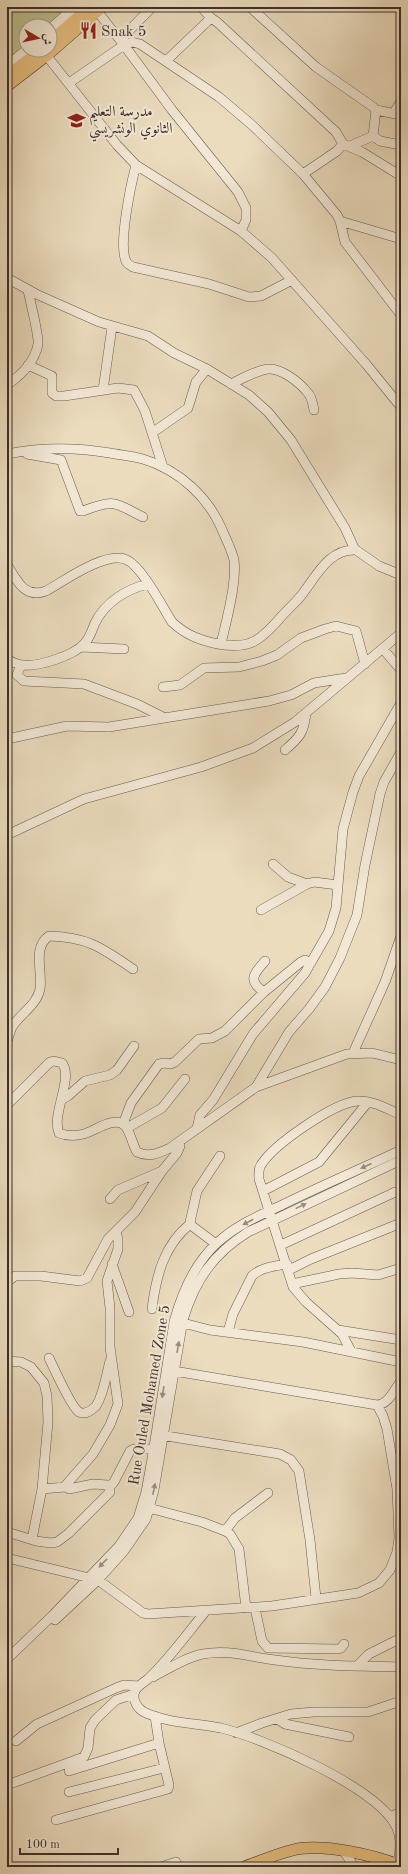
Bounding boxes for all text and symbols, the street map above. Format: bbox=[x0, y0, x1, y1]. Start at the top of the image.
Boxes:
north arrow bbox=[18, 18, 58, 58]
restaurant icon: Snak 5 bbox=[78, 21, 98, 41]
place label: Snak 5 bbox=[101, 25, 147, 40]
text: ش bbox=[40, 33, 53, 46]
place label: مدرسة التعليم الثانوي الونشريسي bbox=[89, 105, 173, 142]
school or university icon: مدرسة التعليم الثانوي الونشريسي bbox=[66, 110, 86, 130]
one-way arrow bbox=[360, 1163, 371, 1169]
one-way arrow bbox=[296, 1203, 307, 1209]
one-way arrow bbox=[242, 1218, 254, 1225]
street label: Rue Ouled Mohamed Zone 5 bbox=[127, 1304, 174, 1487]
one-way arrow bbox=[176, 1341, 182, 1354]
one-way arrow bbox=[160, 1386, 166, 1398]
one-way arrow bbox=[152, 1483, 158, 1496]
one-way arrow bbox=[98, 1558, 108, 1568]
scale bar bbox=[20, 1830, 118, 1856]
text: 100 m bbox=[26, 1839, 60, 1851]

